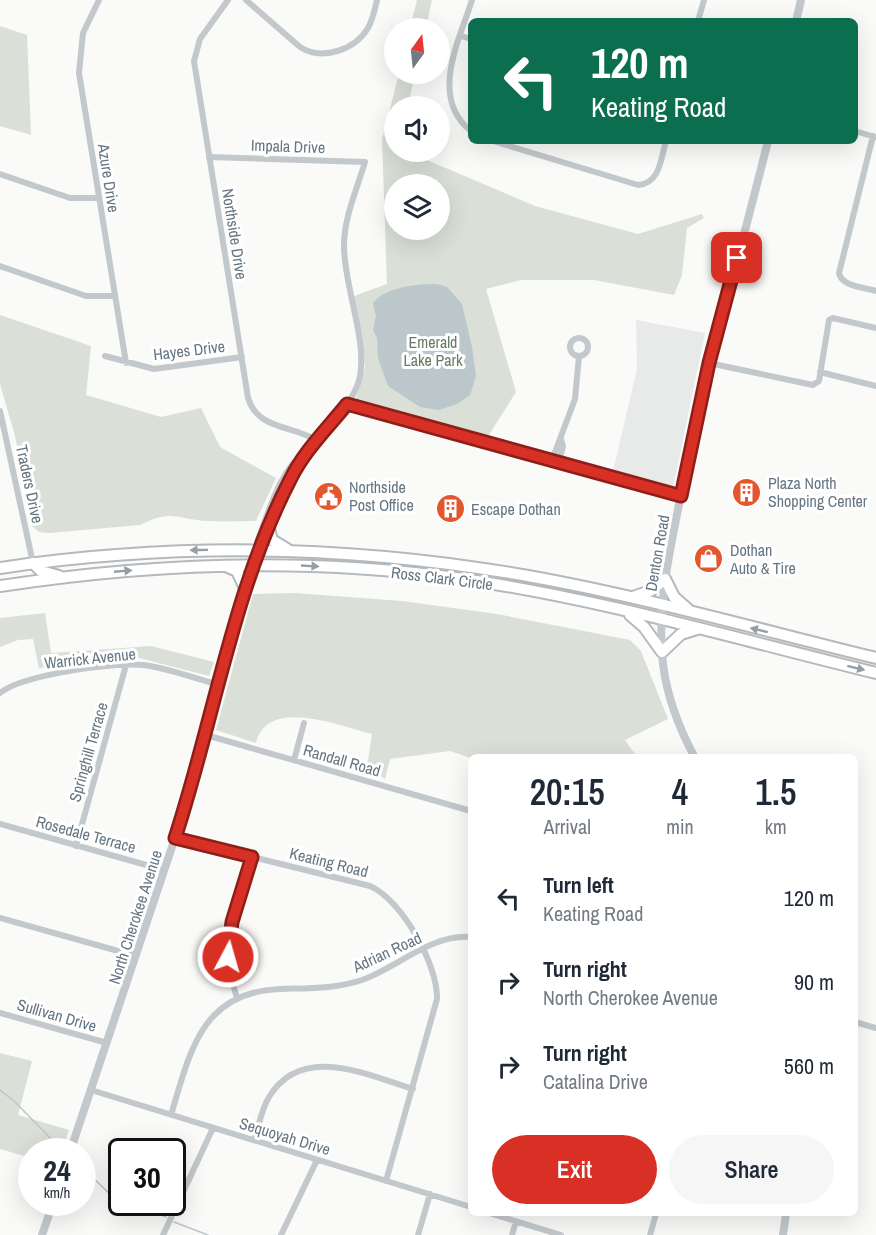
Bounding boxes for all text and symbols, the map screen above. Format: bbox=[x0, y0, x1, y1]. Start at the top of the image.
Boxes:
north arrow bbox=[384, 18, 450, 84]
map controls bbox=[384, 18, 450, 240]
text: 120 m bbox=[591, 35, 689, 91]
icon: left bbox=[492, 42, 570, 120]
text: Keating Road bbox=[591, 89, 726, 125]
button: sound bbox=[384, 96, 450, 162]
street label: Impala Drive bbox=[250, 134, 326, 158]
street label: Azure Drive bbox=[93, 141, 125, 214]
button: layers bbox=[384, 174, 450, 240]
street label: Northside Drive bbox=[217, 187, 253, 281]
pin bbox=[711, 232, 762, 283]
icon: arrive bbox=[720, 241, 753, 274]
park label: Emerald Lake Park bbox=[403, 331, 463, 371]
street label: Hayes Drive bbox=[152, 335, 226, 365]
street label: Traders Drive bbox=[11, 443, 49, 525]
place label: Plaza North Shopping Center bbox=[768, 472, 868, 512]
place label: Northside Post Office bbox=[349, 476, 414, 516]
building icon: Plaza North Shopping Center bbox=[731, 476, 763, 508]
public building icon: Northside Post Office bbox=[312, 480, 344, 512]
building icon: Escape Dothan bbox=[434, 493, 466, 525]
place label: Escape Dothan bbox=[471, 498, 561, 520]
street label: Denton Road bbox=[639, 513, 675, 593]
place label: Dothan Auto & Tire bbox=[729, 539, 796, 579]
shop icon: Dothan Auto & Tire bbox=[693, 543, 725, 575]
one-way arrow bbox=[190, 545, 209, 555]
street label: Ross Clark Circle bbox=[390, 561, 494, 595]
one-way arrow bbox=[301, 562, 320, 571]
one-way arrow bbox=[114, 566, 133, 576]
one-way arrow bbox=[750, 624, 768, 634]
street label: Warrick Avenue bbox=[43, 642, 137, 674]
one-way arrow bbox=[847, 663, 865, 673]
street label: Springhill Terrace bbox=[63, 700, 113, 804]
street label: Randall Road bbox=[301, 738, 383, 782]
text: 20:15 bbox=[530, 768, 605, 816]
text: 4 bbox=[672, 768, 688, 816]
text: 1.5 bbox=[755, 768, 796, 816]
street label: Rosedale Terrace bbox=[34, 810, 138, 858]
text: Arrival bbox=[543, 813, 591, 840]
text: min bbox=[666, 813, 694, 840]
text: km bbox=[765, 813, 787, 840]
street label: Keating Road bbox=[287, 842, 371, 882]
street label: North Cherokee Avenue bbox=[103, 847, 167, 987]
text: Turn left bbox=[543, 870, 614, 900]
icon: left bbox=[492, 882, 525, 915]
text: 120 m bbox=[784, 883, 834, 913]
text: Keating Road bbox=[543, 900, 643, 927]
position arrow bbox=[196, 925, 260, 989]
street label: Adrian Road bbox=[348, 926, 425, 978]
text: Turn right bbox=[543, 954, 627, 984]
icon: right bbox=[492, 966, 525, 999]
text: 90 m bbox=[794, 967, 834, 997]
text: North Cherokee Avenue bbox=[543, 984, 718, 1011]
street label: Sullivan Drive bbox=[15, 993, 99, 1037]
text: Turn right bbox=[543, 1038, 627, 1068]
icon: right bbox=[492, 1050, 525, 1083]
text: 560 m bbox=[784, 1051, 834, 1081]
text: Catalina Drive bbox=[543, 1068, 648, 1095]
street label: Sequoyah Drive bbox=[237, 1112, 333, 1160]
button: Exit bbox=[492, 1135, 657, 1204]
button: Share bbox=[669, 1135, 834, 1204]
speed limit sign: 30 bbox=[108, 1138, 186, 1216]
text: 24 bbox=[43, 1150, 71, 1190]
text: km/h bbox=[44, 1182, 70, 1203]

